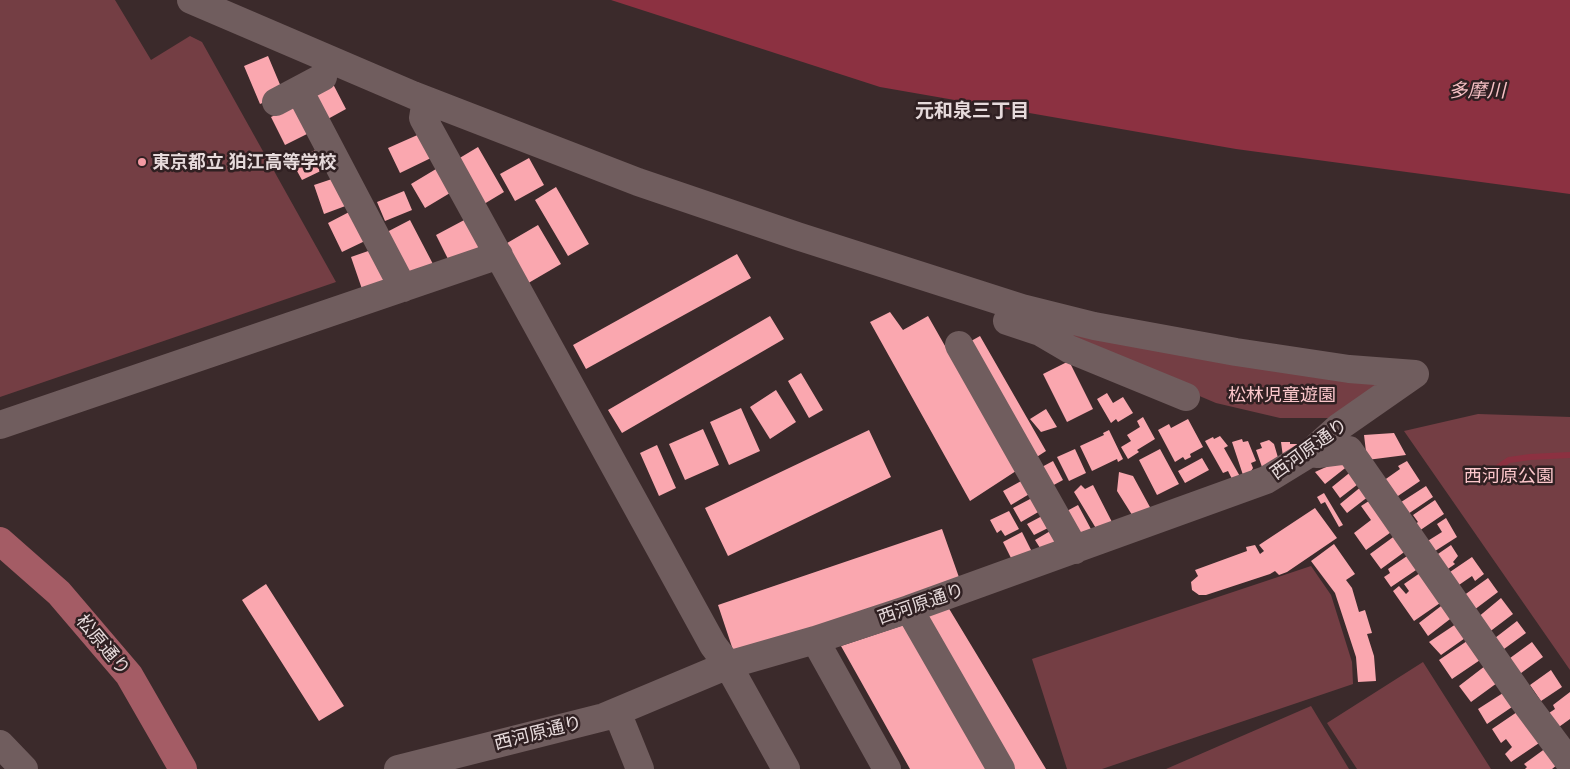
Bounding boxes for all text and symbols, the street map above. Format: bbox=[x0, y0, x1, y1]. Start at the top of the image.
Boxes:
water label: 多摩川 bbox=[1449, 80, 1505, 102]
district label: 元和泉三丁目 bbox=[915, 100, 1029, 122]
place label: 東京都立 狛江高等学校 bbox=[152, 151, 336, 173]
marker: 東京都立 狛江高等学校 bbox=[136, 156, 148, 168]
park label: 松林児童遊園 bbox=[1228, 384, 1336, 406]
street label: 西河原通り bbox=[1266, 414, 1352, 484]
park label: 西河原公園 bbox=[1464, 465, 1554, 487]
street label: 西河原通り bbox=[875, 579, 967, 629]
street label: 松原通り bbox=[72, 610, 134, 680]
street label: 西河原通り bbox=[492, 712, 584, 754]

